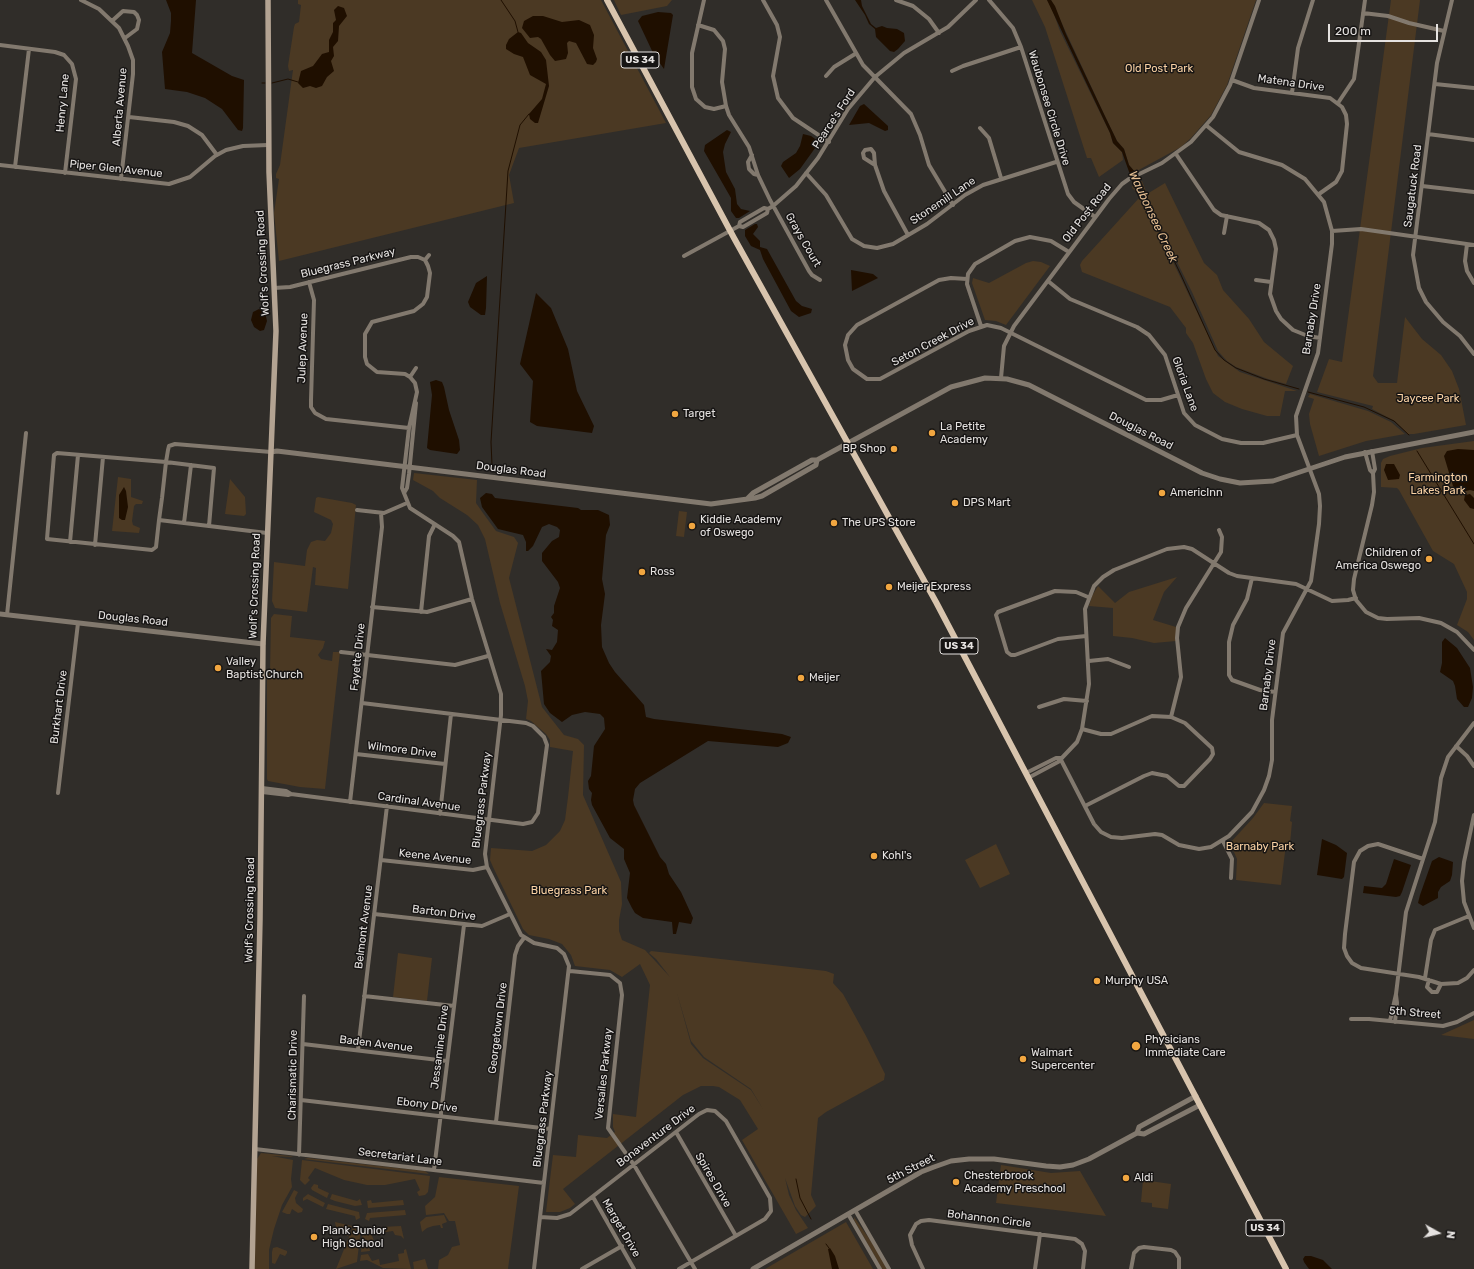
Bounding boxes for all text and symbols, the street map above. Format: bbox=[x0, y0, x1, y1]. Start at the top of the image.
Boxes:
scale bar bbox=[1330, 16, 1440, 42]
text: 200 m bbox=[1335, 24, 1371, 38]
street label: Waubonsee Circle Drive bbox=[1025, 49, 1073, 167]
road number: US 34 bbox=[621, 52, 659, 68]
park label: Old Post Park bbox=[1125, 62, 1193, 76]
street label: Alberta Avenue bbox=[110, 67, 130, 147]
street label: Matena Drive bbox=[1257, 72, 1325, 94]
street label: Henry Lane bbox=[54, 73, 72, 133]
street label: Pearce's Ford bbox=[810, 87, 858, 151]
street label: Saugatuck Road bbox=[1401, 144, 1425, 228]
street label: Piper Glen Avenue bbox=[69, 158, 163, 180]
water label: Waubonsee Creek bbox=[1125, 169, 1181, 265]
street label: Stonemill Lane bbox=[908, 174, 978, 228]
street label: Old Post Road bbox=[1060, 181, 1114, 245]
street label: Wolf's Crossing Road bbox=[254, 210, 272, 316]
street label: Grays Court bbox=[782, 211, 824, 269]
street label: Bluegrass Parkway bbox=[299, 245, 397, 281]
street label: Barnaby Drive bbox=[1300, 282, 1324, 356]
street label: Julep Avenue bbox=[295, 313, 311, 383]
street label: Seton Creek Drive bbox=[890, 315, 976, 369]
street label: Gloria Lane bbox=[1169, 355, 1201, 413]
park label: Jaycee Park bbox=[1397, 392, 1459, 406]
place label: Target bbox=[683, 407, 715, 421]
marker: Target bbox=[670, 409, 680, 419]
street label: Douglas Road bbox=[1107, 409, 1175, 453]
place label: La Petite Academy bbox=[940, 420, 988, 446]
marker: La Petite Academy bbox=[927, 428, 937, 438]
place label: BP Shop bbox=[842, 442, 886, 456]
marker: BP Shop bbox=[889, 444, 899, 454]
street label: Douglas Road bbox=[475, 459, 547, 481]
park label: Farmington Lakes Park bbox=[1408, 471, 1468, 497]
place label: AmericInn bbox=[1170, 486, 1223, 500]
marker: AmericInn bbox=[1157, 488, 1167, 498]
place label: DPS Mart bbox=[963, 496, 1010, 510]
marker: DPS Mart bbox=[950, 498, 960, 508]
place label: Kiddie Academy of Oswego bbox=[700, 513, 782, 539]
place label: The UPS Store bbox=[842, 516, 916, 530]
marker: The UPS Store bbox=[829, 518, 839, 528]
marker: Kiddie Academy of Oswego bbox=[687, 521, 697, 531]
street label: Wolf's Crossing Road bbox=[247, 533, 263, 639]
place label: Children of America Oswego bbox=[1335, 546, 1421, 572]
marker: Children of America Oswego bbox=[1424, 554, 1434, 564]
place label: Ross bbox=[650, 565, 675, 579]
marker: Ross bbox=[637, 567, 647, 577]
place label: Meijer Express bbox=[897, 580, 971, 594]
marker: Meijer Express bbox=[884, 582, 894, 592]
street label: Douglas Road bbox=[97, 609, 169, 629]
street label: Fayette Drive bbox=[348, 623, 368, 691]
road number: US 34 bbox=[940, 638, 978, 654]
street label: Barnaby Drive bbox=[1257, 639, 1279, 711]
place label: Valley Baptist Church bbox=[226, 655, 303, 681]
marker: Valley Baptist Church bbox=[213, 663, 223, 673]
street label: Burkhart Drive bbox=[48, 669, 70, 745]
place label: Meijer bbox=[809, 671, 840, 685]
marker: Meijer bbox=[796, 673, 806, 683]
street label: Wilmore Drive bbox=[367, 739, 437, 761]
street label: Bluegrass Parkway bbox=[470, 751, 494, 849]
street label: Cardinal Avenue bbox=[377, 790, 461, 814]
park label: Barnaby Park bbox=[1226, 840, 1294, 854]
street label: Keene Avenue bbox=[398, 847, 472, 867]
place label: Kohl's bbox=[882, 849, 912, 863]
marker: Kohl's bbox=[869, 851, 879, 861]
street label: Wolf's Crossing Road bbox=[242, 857, 258, 963]
street label: Belmont Avenue bbox=[352, 884, 376, 970]
park label: Bluegrass Park bbox=[531, 884, 607, 898]
street label: Barton Drive bbox=[411, 903, 477, 923]
place label: Murphy USA bbox=[1105, 974, 1168, 988]
marker: Murphy USA bbox=[1092, 976, 1102, 986]
street label: Georgetown Drive bbox=[486, 982, 510, 1074]
street label: Jessamine Drive bbox=[428, 1004, 452, 1090]
street label: 5th Street bbox=[1389, 1004, 1441, 1022]
street label: Versailes Parkway bbox=[593, 1028, 615, 1120]
street label: Charismatic Drive bbox=[286, 1030, 300, 1120]
street label: Baden Avenue bbox=[338, 1033, 414, 1055]
place label: Physicians Immediate Care bbox=[1145, 1033, 1226, 1059]
marker: Physicians Immediate Care bbox=[1130, 1040, 1142, 1052]
place label: Walmart Supercenter bbox=[1031, 1046, 1095, 1072]
marker: Walmart Supercenter bbox=[1018, 1054, 1028, 1064]
street label: Bluegrass Parkway bbox=[531, 1070, 555, 1168]
street label: Ebony Drive bbox=[396, 1095, 458, 1115]
street label: Bonaventure Drive bbox=[614, 1102, 698, 1170]
street label: Secretariat Lane bbox=[357, 1145, 443, 1169]
street label: Spires Drive bbox=[692, 1150, 734, 1210]
street label: 5th Street bbox=[885, 1151, 937, 1187]
place label: Chesterbrook Academy Preschool bbox=[964, 1169, 1065, 1195]
place label: Aldi bbox=[1134, 1171, 1153, 1185]
marker: Aldi bbox=[1121, 1173, 1131, 1183]
marker: Chesterbrook Academy Preschool bbox=[951, 1177, 961, 1187]
street label: Marget Drive bbox=[599, 1197, 643, 1259]
street label: Bohannon Circle bbox=[946, 1207, 1032, 1231]
north arrow bbox=[1418, 1213, 1458, 1253]
road number: US 34 bbox=[1246, 1220, 1284, 1236]
place label: Plank Junior High School bbox=[322, 1224, 386, 1250]
text: N bbox=[1443, 1230, 1457, 1240]
marker: Plank Junior High School bbox=[309, 1232, 319, 1242]

